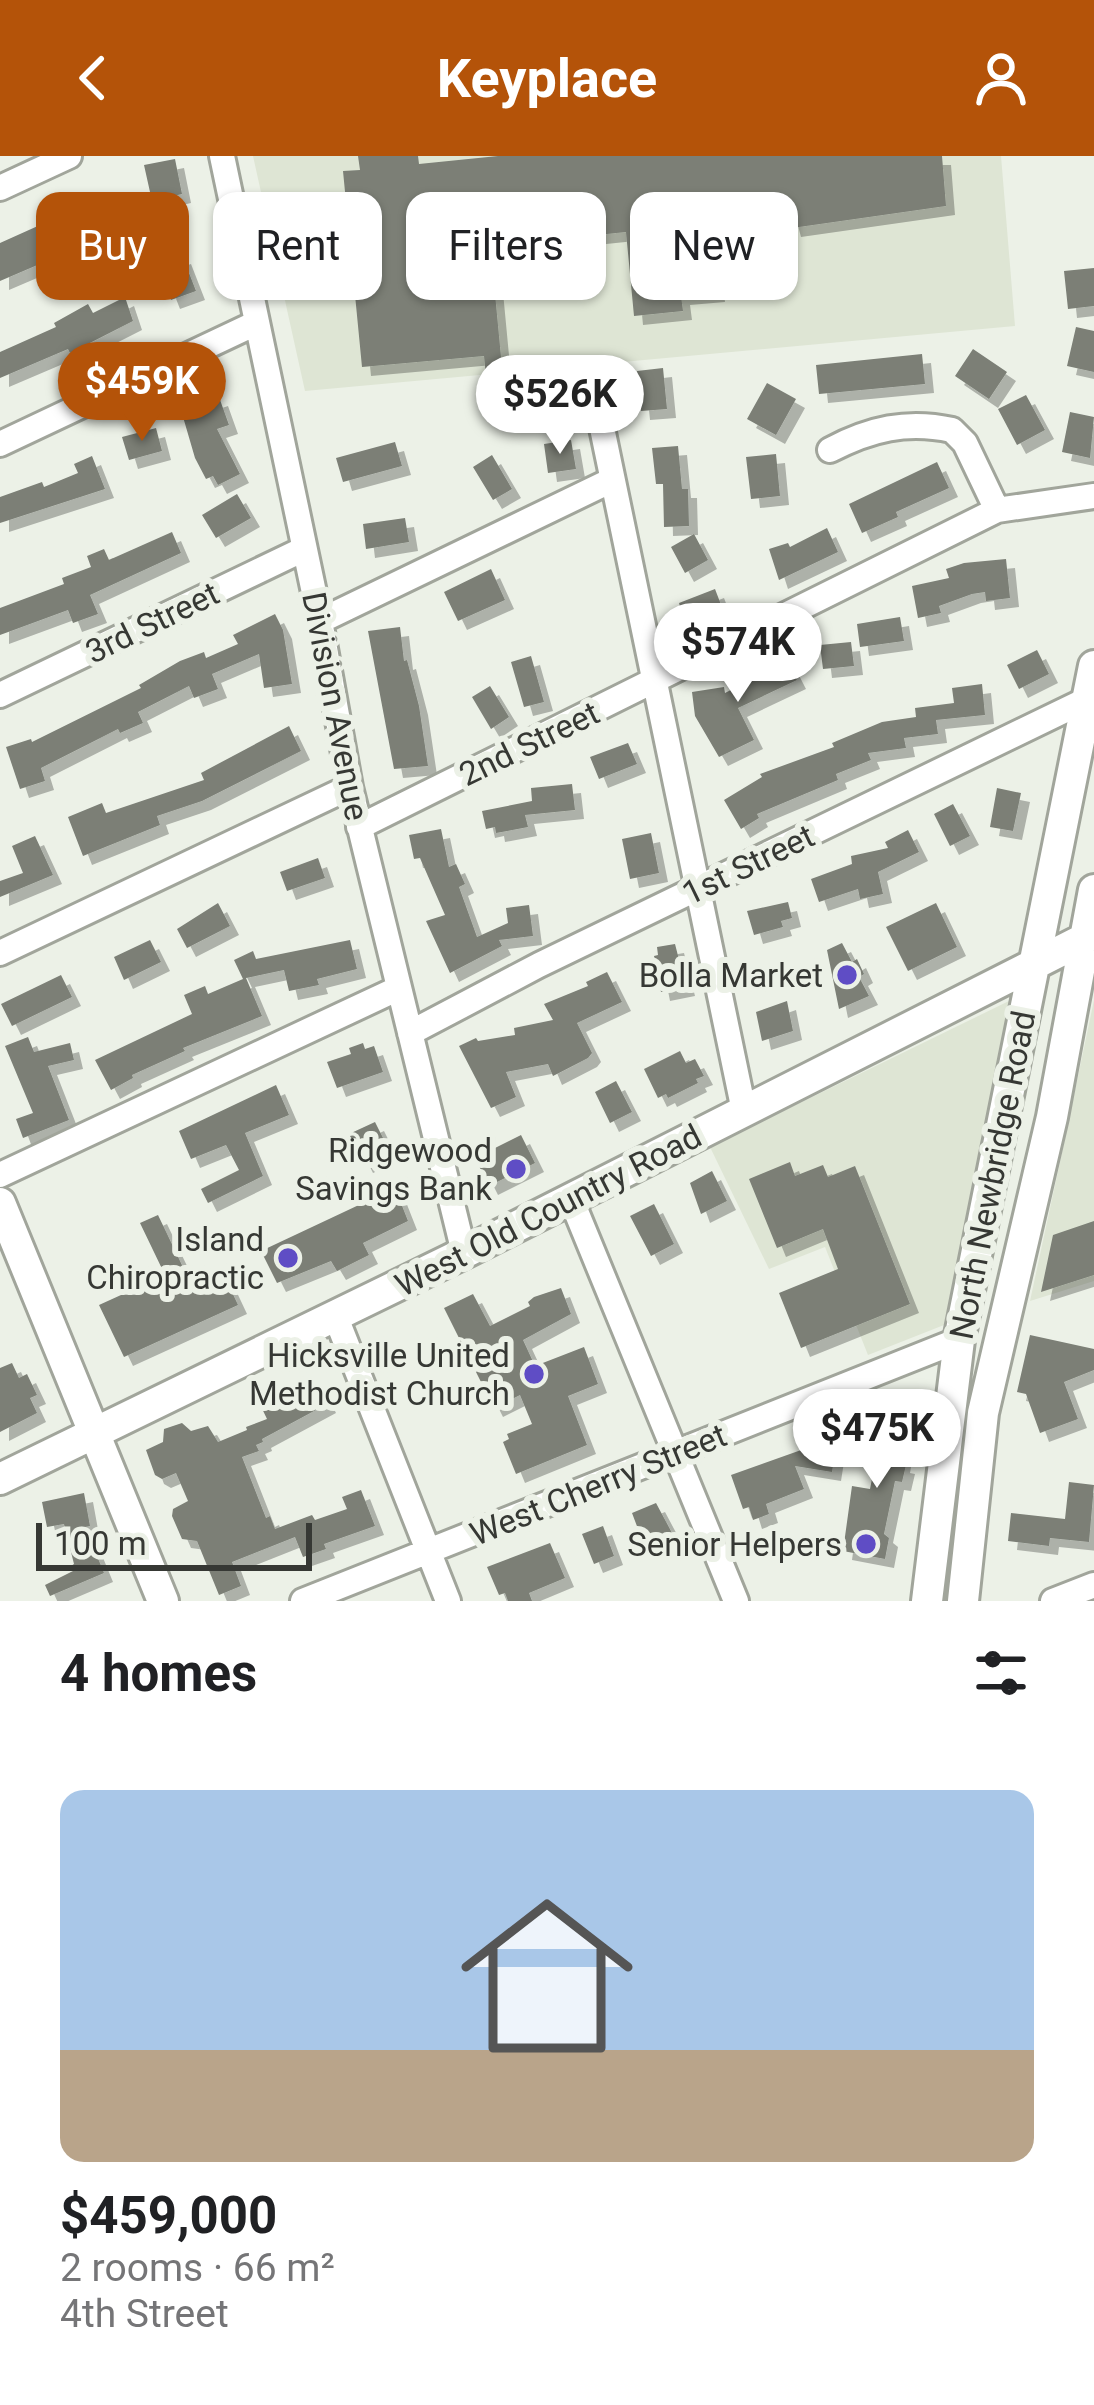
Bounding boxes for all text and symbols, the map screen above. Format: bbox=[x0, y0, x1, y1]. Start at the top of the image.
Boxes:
icon: back bbox=[60, 45, 126, 111]
icon: person bbox=[968, 45, 1034, 111]
text: Keyplace bbox=[437, 47, 657, 110]
chip: Buy bbox=[36, 192, 189, 300]
chip: Rent bbox=[213, 192, 382, 300]
chip: Filters bbox=[406, 192, 606, 300]
chip: New bbox=[630, 192, 798, 300]
pin: $459K bbox=[58, 342, 226, 444]
pin: $526K bbox=[476, 355, 644, 457]
text: $459K bbox=[85, 358, 199, 404]
text: $526K bbox=[503, 371, 617, 417]
street label: 3rd Street bbox=[79, 574, 225, 671]
street label: Division Avenue bbox=[294, 589, 377, 824]
pin: $574K bbox=[654, 603, 822, 705]
text: $574K bbox=[681, 619, 795, 665]
street label: 2nd Street bbox=[453, 693, 605, 794]
street label: 1st Street bbox=[676, 816, 820, 913]
place label: Bolla Market bbox=[639, 956, 823, 995]
marker: Bolla Market bbox=[834, 962, 860, 988]
street label: North Newbridge Road bbox=[942, 1008, 1043, 1343]
street label: West Old Country Road bbox=[389, 1116, 708, 1305]
place label: Ridgewood Savings Bank bbox=[295, 1131, 492, 1208]
marker: Ridgewood Savings Bank bbox=[503, 1156, 529, 1182]
place label: Island Chiropractic bbox=[86, 1220, 264, 1297]
marker: Island Chiropractic bbox=[275, 1245, 301, 1271]
place label: Hicksville United Methodist Church bbox=[249, 1336, 510, 1413]
marker: Hicksville United Methodist Church bbox=[521, 1361, 547, 1387]
pin: $475K bbox=[793, 1389, 961, 1491]
text: $475K bbox=[820, 1405, 934, 1451]
street label: West Cherry Street bbox=[464, 1415, 732, 1554]
scale bar bbox=[36, 1517, 312, 1570]
text: 100 m bbox=[54, 1524, 147, 1563]
place label: Senior Helpers bbox=[627, 1525, 842, 1564]
marker: Senior Helpers bbox=[853, 1531, 879, 1557]
icon: filters bbox=[968, 1640, 1034, 1706]
text: 4 homes bbox=[60, 1644, 257, 1703]
icon: home bbox=[439, 1868, 655, 2084]
text: $459,000 bbox=[60, 2186, 277, 2245]
text: 2 rooms · 66 m² bbox=[60, 2245, 335, 2291]
text: 4th Street bbox=[60, 2291, 229, 2337]

